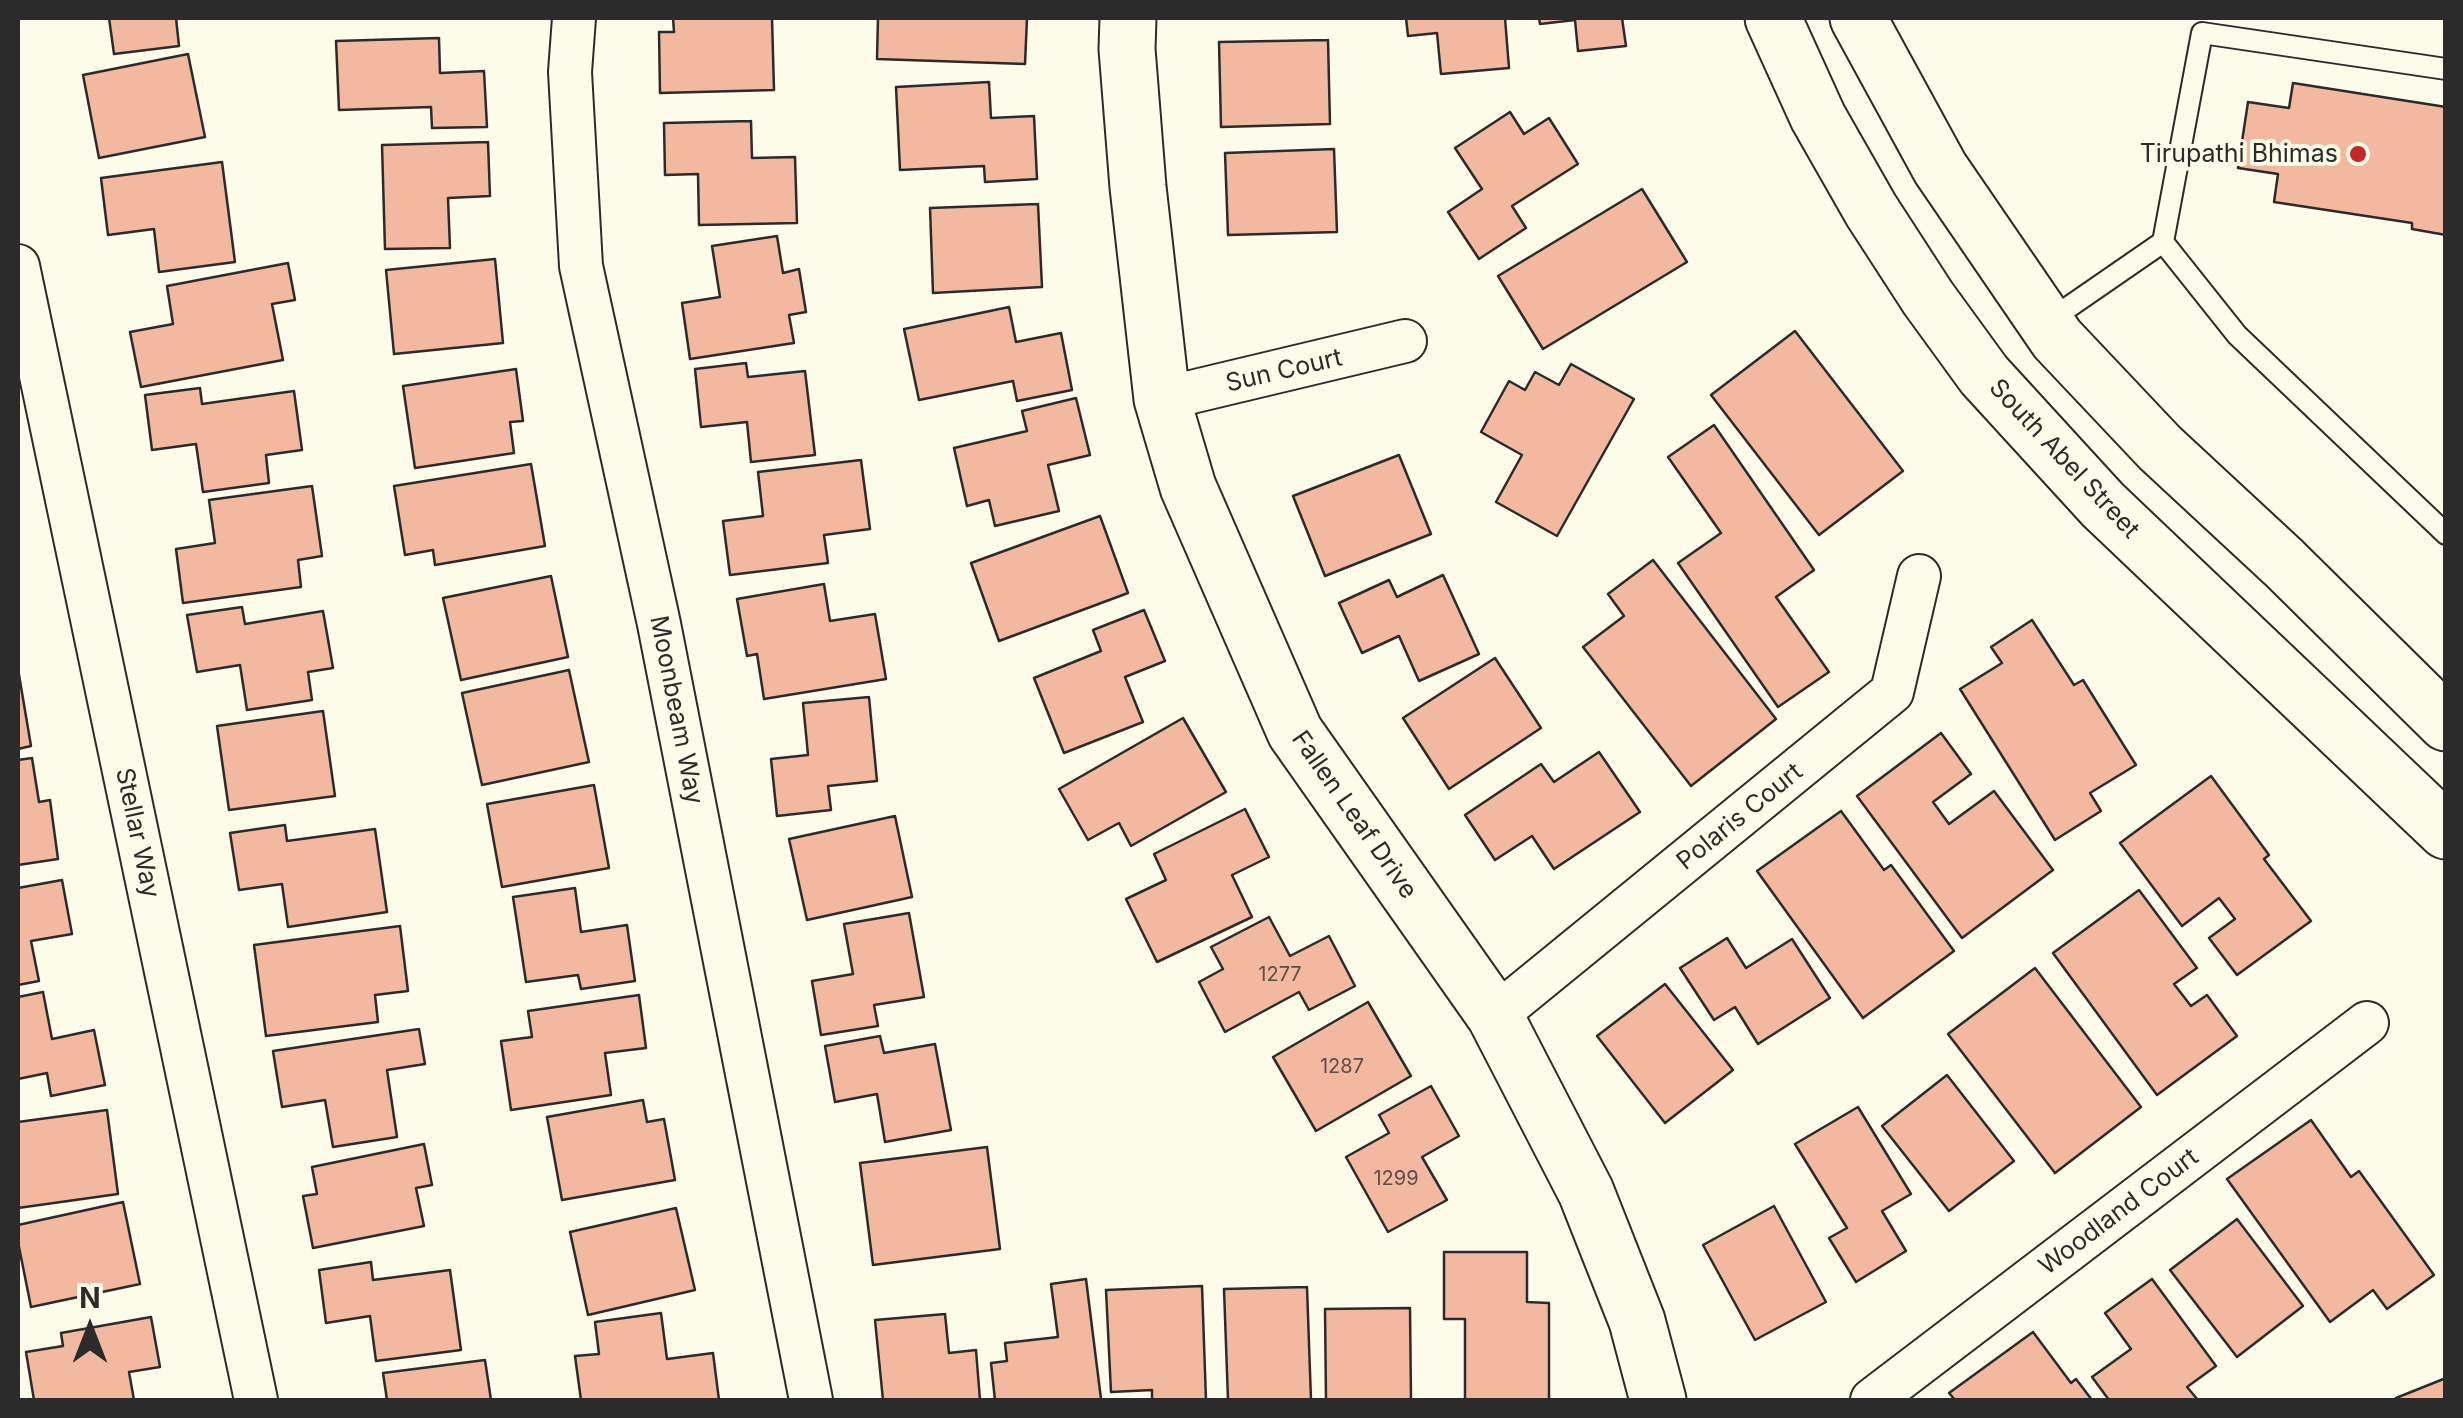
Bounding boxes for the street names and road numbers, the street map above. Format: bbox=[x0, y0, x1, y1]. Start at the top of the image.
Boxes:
street label: Sun Court bbox=[1223, 343, 1345, 399]
street label: South Abel Street bbox=[1983, 373, 2145, 545]
street label: Moonbeam Way bbox=[643, 613, 709, 807]
street label: Fallen Leaf Drive bbox=[1285, 725, 1423, 905]
street label: Polaris Court bbox=[1671, 757, 1809, 877]
street label: Stellar Way bbox=[109, 765, 165, 901]
street label: Woodland Court bbox=[2033, 1142, 2205, 1282]

